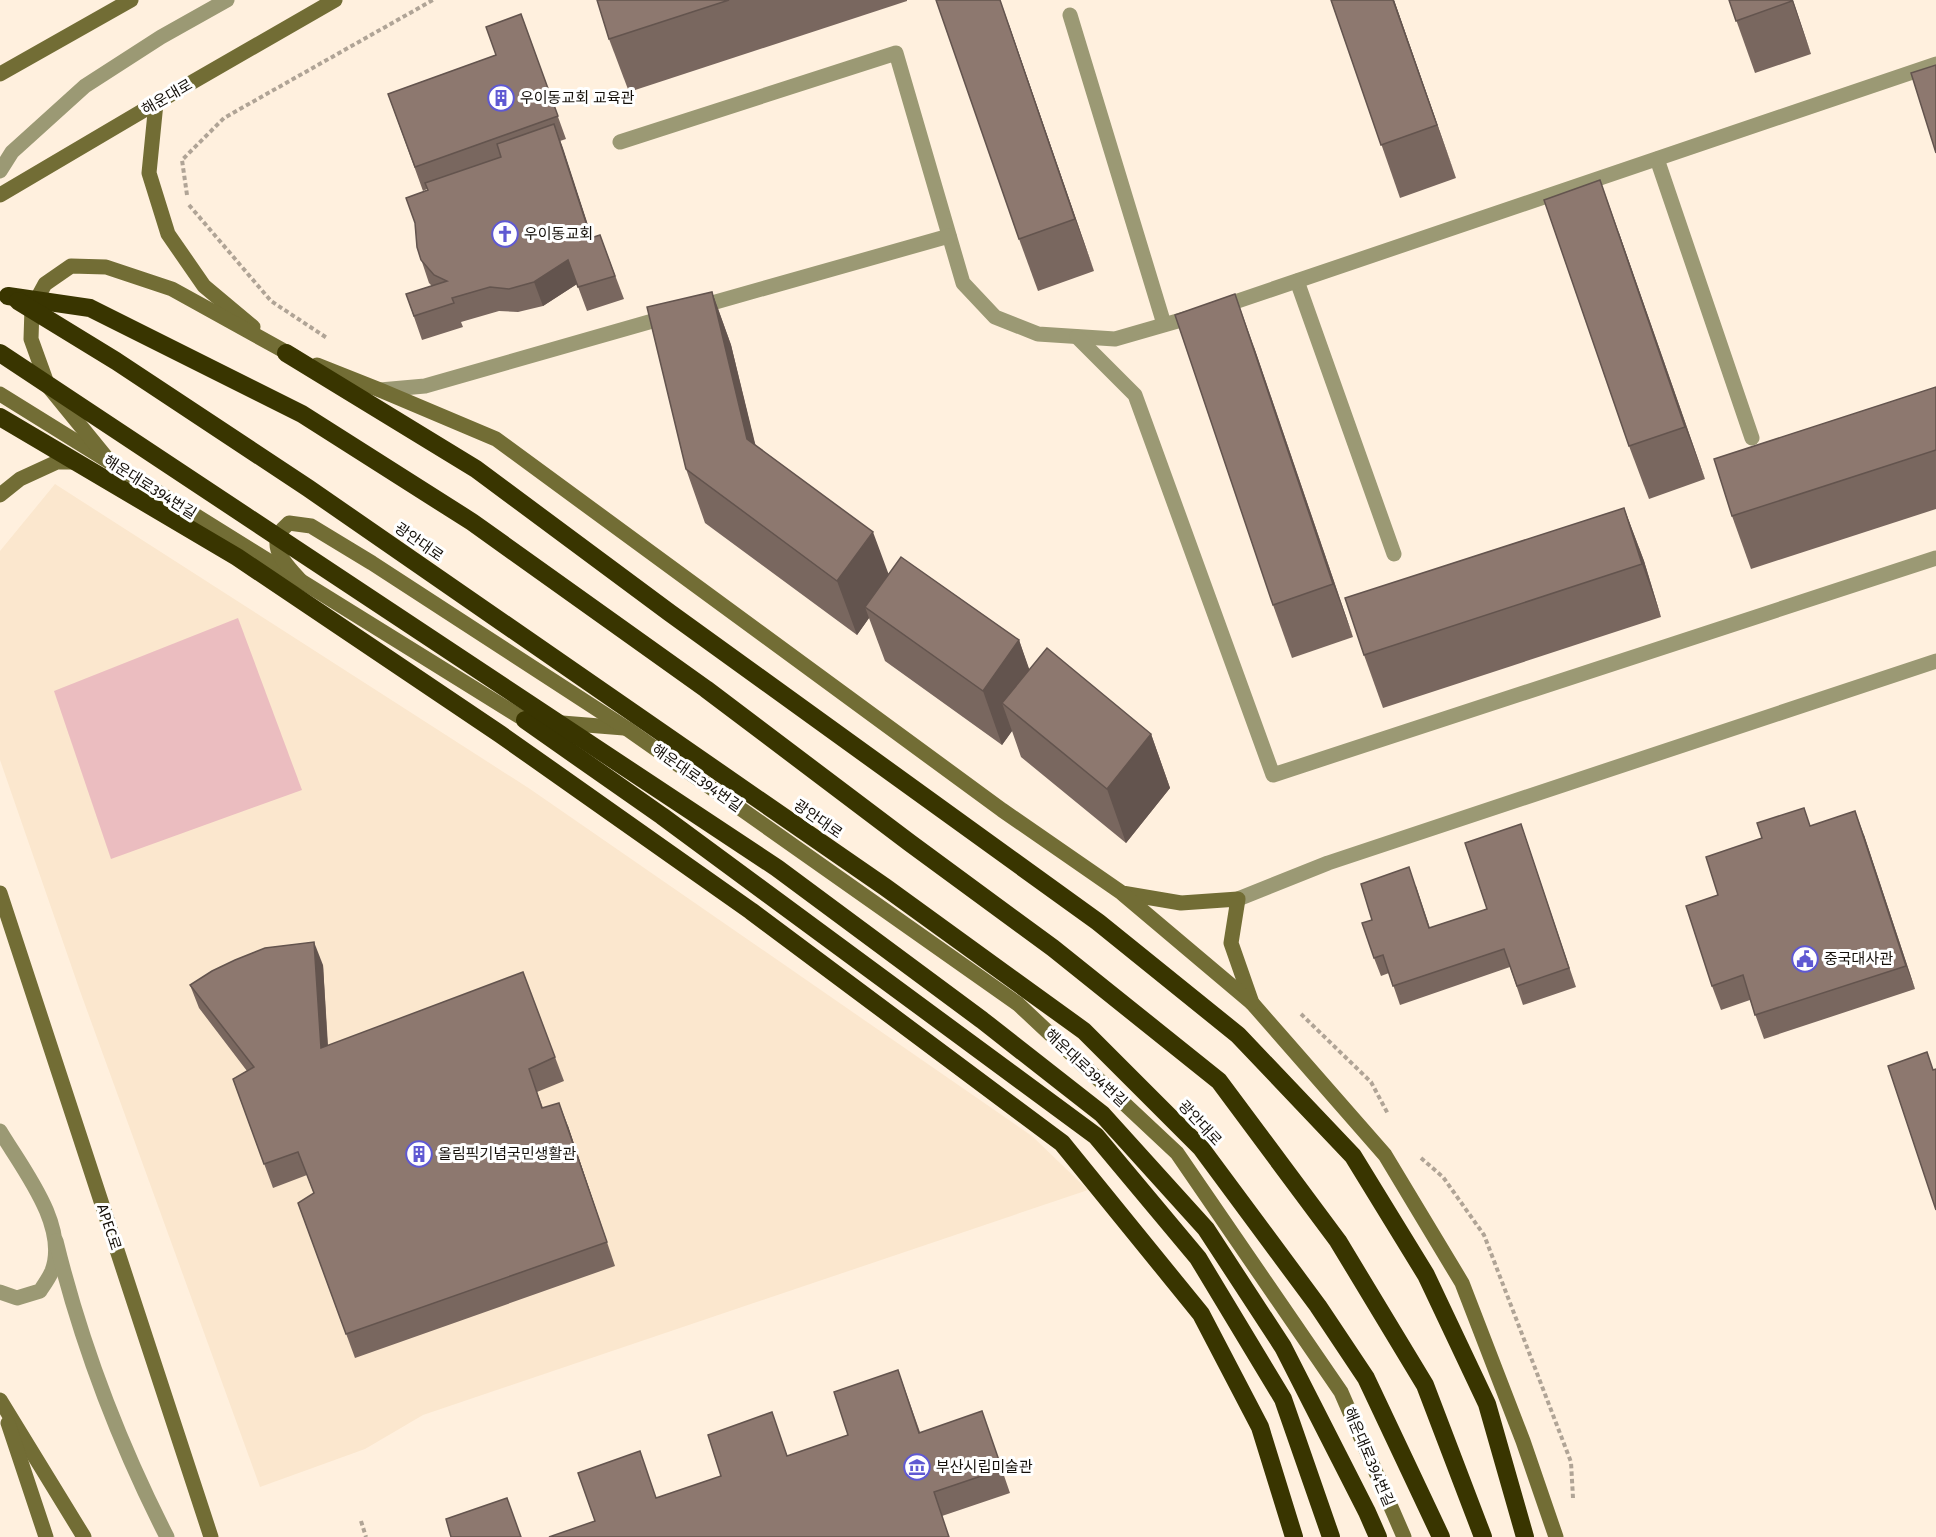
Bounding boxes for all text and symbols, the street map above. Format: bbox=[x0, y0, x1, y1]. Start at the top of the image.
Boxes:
street label: 해운대로 bbox=[139, 75, 195, 119]
building icon: 우이동교회 교육관 bbox=[486, 83, 516, 113]
place label: 우이동교회 교육관 bbox=[520, 89, 635, 107]
church icon: 우이동교회 bbox=[490, 219, 520, 249]
place label: 우이동교회 bbox=[524, 225, 593, 243]
street label: 해운대로394번길 bbox=[100, 451, 200, 523]
street label: 광안대로 bbox=[391, 519, 447, 565]
street label: 해운대로394번길 bbox=[648, 740, 746, 816]
street label: 광안대로 bbox=[790, 796, 846, 842]
public building icon: 중국대사관 bbox=[1790, 944, 1820, 974]
place label: 중국대사관 bbox=[1824, 950, 1893, 968]
street label: 해운대로394번길 bbox=[1041, 1025, 1131, 1111]
street label: 광안대로 bbox=[1175, 1097, 1225, 1149]
building icon: 올림픽기념국민생활관 bbox=[404, 1139, 434, 1169]
place label: 올림픽기념국민생활관 bbox=[438, 1145, 576, 1163]
street label: APEC로 bbox=[93, 1202, 125, 1252]
street label: 해운대로394번길 bbox=[1340, 1405, 1398, 1509]
museum icon: 부산시립미술관 bbox=[902, 1452, 932, 1482]
place label: 부산시립미술관 bbox=[936, 1458, 1033, 1476]

